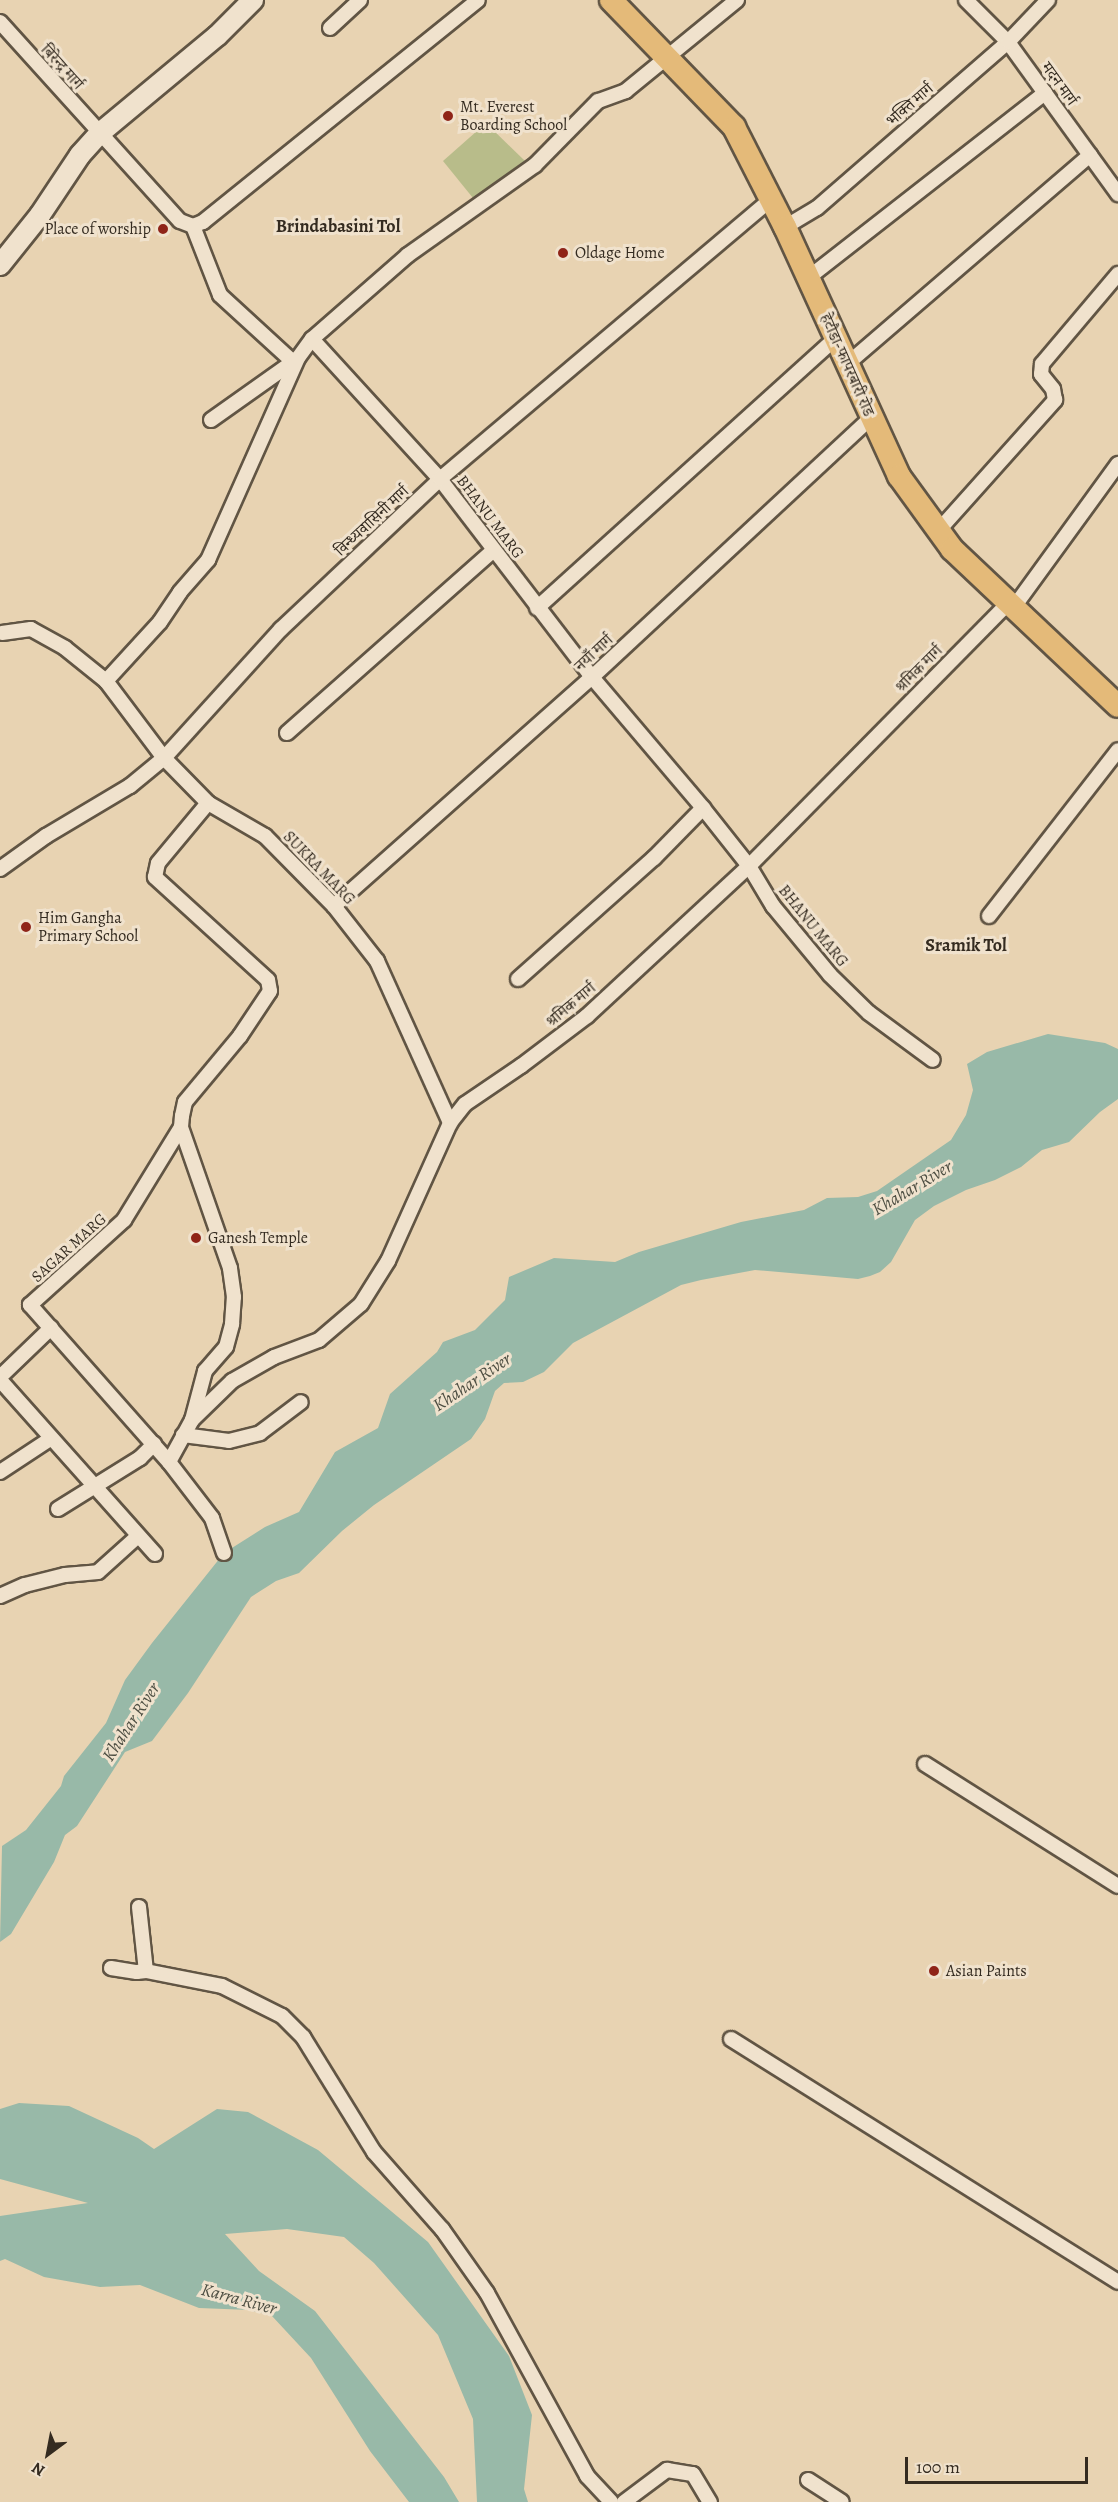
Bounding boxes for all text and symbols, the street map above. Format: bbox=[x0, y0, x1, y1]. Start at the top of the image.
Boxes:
street label: बिरेन्द्र मार्ग bbox=[37, 40, 87, 94]
street label: मदन मार्ग bbox=[1037, 59, 1081, 109]
street label: भक्ति मार्ग bbox=[883, 79, 937, 131]
place label: Mt. Everest Boarding School bbox=[460, 97, 567, 135]
marker: Mt. Everest Boarding School bbox=[441, 109, 455, 123]
district label: Brindabasini Tol bbox=[276, 215, 400, 237]
place label: Place of worship bbox=[44, 219, 151, 239]
marker: Place of worship bbox=[156, 222, 170, 236]
place label: Oldage Home bbox=[575, 243, 665, 263]
marker: Oldage Home bbox=[556, 246, 570, 260]
street label: हेटौडा-फापरबारी रोड bbox=[816, 311, 878, 419]
street label: BHANU MARG bbox=[452, 471, 528, 563]
street label: विन्ध्यवासिनी मार्ग bbox=[331, 482, 413, 560]
street label: नयाँ मार्ग bbox=[571, 630, 617, 676]
street label: श्रमिक मार्ग bbox=[891, 641, 947, 697]
street label: SUKRA MARG bbox=[279, 827, 359, 909]
street label: BHANU MARG bbox=[774, 881, 852, 971]
place label: Him Gangha Primary School bbox=[38, 908, 138, 946]
marker: Him Gangha Primary School bbox=[19, 920, 33, 934]
district label: Sramik Tol bbox=[925, 934, 1007, 956]
street label: श्रमिक मार्ग bbox=[542, 979, 600, 1031]
water label: Khahar River bbox=[868, 1156, 956, 1220]
street label: SAGAR MARG bbox=[28, 1209, 110, 1287]
place label: Ganesh Temple bbox=[208, 1228, 308, 1248]
marker: Ganesh Temple bbox=[189, 1231, 203, 1245]
water label: Khahar River bbox=[429, 1348, 515, 1416]
water label: Khahar River bbox=[98, 1679, 164, 1765]
place label: Asian Paints bbox=[946, 1961, 1027, 1981]
marker: Asian Paints bbox=[927, 1964, 941, 1978]
water label: Karra River bbox=[199, 2279, 279, 2319]
north arrow bbox=[18, 2424, 78, 2484]
scale bar bbox=[908, 2445, 1091, 2483]
text: 100 m bbox=[916, 2455, 960, 2479]
text: N bbox=[28, 2457, 49, 2482]

